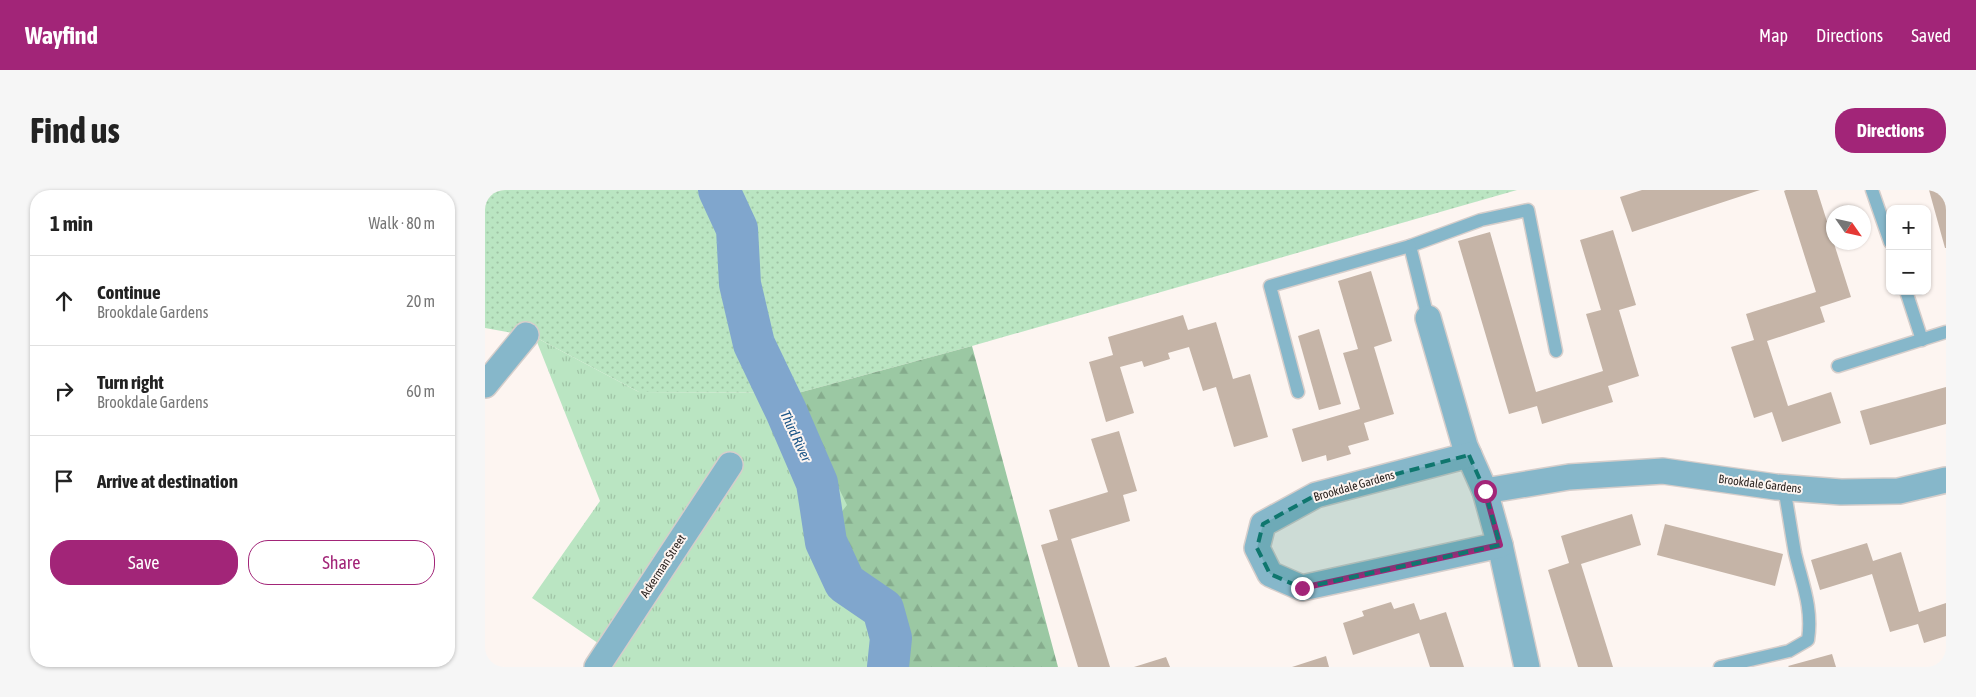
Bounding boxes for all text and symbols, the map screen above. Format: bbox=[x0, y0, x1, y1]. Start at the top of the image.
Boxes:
text: Wayfind bbox=[25, 22, 98, 49]
text: Map bbox=[1759, 25, 1788, 46]
text: Directions bbox=[1816, 25, 1883, 46]
text: Saved bbox=[1911, 25, 1951, 46]
button: Directions bbox=[1835, 108, 1946, 153]
text: Find us bbox=[30, 110, 120, 150]
north arrow bbox=[1826, 205, 1871, 250]
map controls bbox=[1886, 205, 1931, 295]
button: + bbox=[1886, 205, 1931, 250]
text: 1 min bbox=[50, 211, 93, 235]
text: Walk · 80 m bbox=[369, 214, 435, 232]
button: − bbox=[1886, 250, 1931, 295]
text: Continue bbox=[97, 281, 161, 303]
icon: ahead bbox=[50, 287, 78, 315]
text: 20 m bbox=[406, 292, 435, 310]
text: Brookdale Gardens bbox=[97, 303, 209, 321]
text: Turn right bbox=[97, 371, 164, 393]
icon: right bbox=[50, 377, 78, 405]
text: 60 m bbox=[406, 382, 435, 400]
text: Brookdale Gardens bbox=[97, 393, 209, 411]
water label: Third River bbox=[777, 408, 815, 465]
icon: arrive bbox=[50, 467, 78, 495]
street label: Brookdale Gardens bbox=[1312, 468, 1396, 504]
text: Arrive at destination bbox=[97, 470, 238, 492]
street label: Brookdale Gardens bbox=[1718, 472, 1802, 496]
route start bbox=[1474, 480, 1497, 503]
street label: Ackerman Street bbox=[637, 531, 689, 600]
button: Save bbox=[50, 540, 238, 585]
button: Share bbox=[248, 540, 435, 585]
route end bbox=[1291, 577, 1314, 600]

